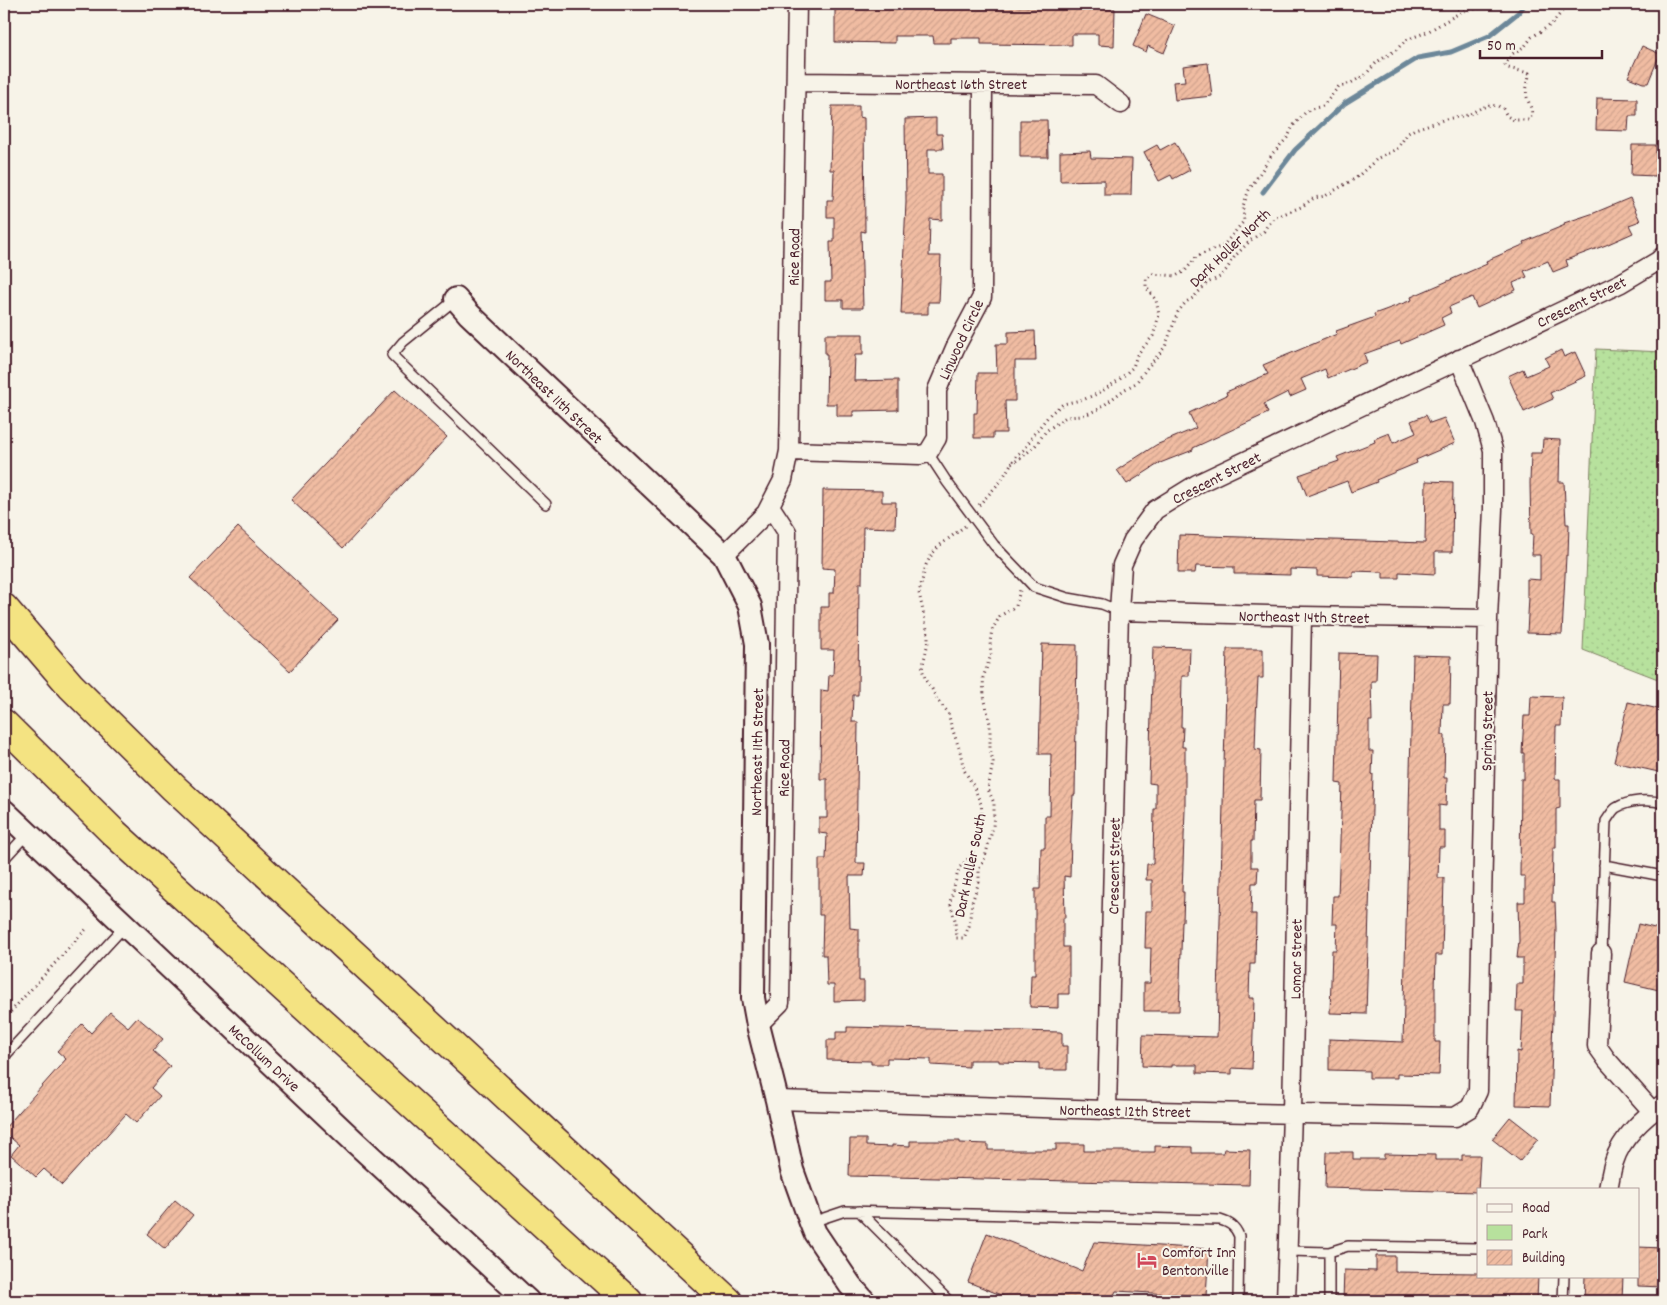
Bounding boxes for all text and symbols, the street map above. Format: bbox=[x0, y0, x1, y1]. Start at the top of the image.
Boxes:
scale bar bbox=[1480, 28, 1602, 60]
text: 50 m bbox=[1487, 36, 1516, 58]
street label: Northeast 16th Street bbox=[895, 74, 1027, 97]
street label: Dark Holler North bbox=[1185, 204, 1277, 294]
street label: Rice Road bbox=[783, 228, 808, 286]
street label: Crescent Street bbox=[1533, 272, 1631, 335]
street label: Linwood Circle bbox=[934, 296, 991, 384]
street label: Northeast 11th Street bbox=[499, 345, 607, 451]
street label: Crescent Street bbox=[1169, 447, 1266, 511]
street label: Northeast 14th Street bbox=[1238, 606, 1370, 631]
street label: Northeast 11th Street bbox=[746, 688, 771, 816]
street label: Spring Street bbox=[1476, 691, 1501, 771]
street label: Rice Road bbox=[773, 739, 798, 797]
street label: Dark Holler South bbox=[949, 811, 994, 920]
street label: Crescent Street bbox=[1103, 817, 1128, 915]
street label: Lomar Street bbox=[1285, 918, 1310, 1000]
street label: McCollum Drive bbox=[222, 1019, 304, 1098]
street label: Northeast 12th Street bbox=[1059, 1100, 1191, 1125]
legend bbox=[1477, 1188, 1640, 1278]
text: Road bbox=[1522, 1198, 1550, 1220]
text: Park bbox=[1522, 1224, 1548, 1246]
place label: Comfort Inn Bentonville bbox=[1162, 1242, 1236, 1283]
text: Building bbox=[1522, 1248, 1565, 1270]
hotel icon: Comfort Inn Bentonville bbox=[1136, 1249, 1158, 1271]

